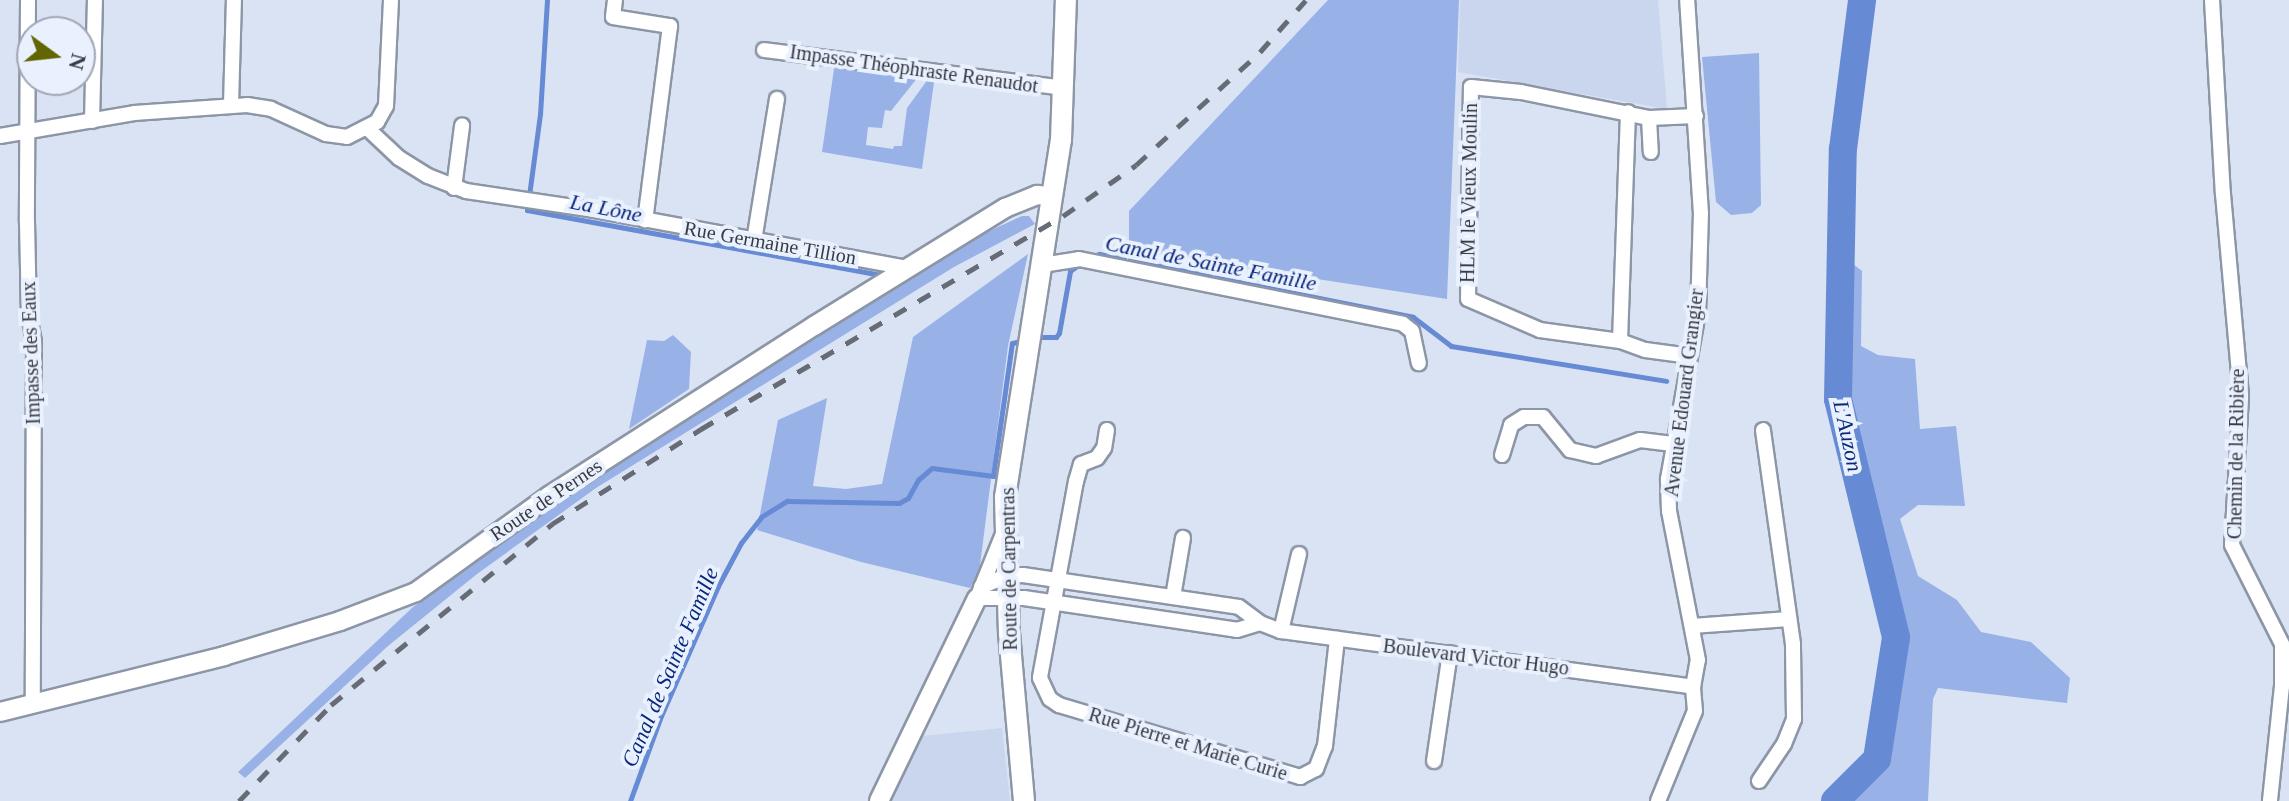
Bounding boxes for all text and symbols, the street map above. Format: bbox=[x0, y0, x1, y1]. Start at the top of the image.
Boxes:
north arrow bbox=[16, 16, 96, 96]
street label: Impasse Théophraste Renaudot bbox=[788, 40, 1040, 98]
text: N bbox=[64, 51, 92, 73]
street label: HLM le Vieux Moulin bbox=[1455, 103, 1483, 283]
water label: La Lône bbox=[568, 188, 644, 228]
street label: Rue Germaine Tillion bbox=[682, 216, 858, 270]
water label: Canal de Sainte Famille bbox=[1103, 230, 1319, 296]
street label: Impasse des Eaux bbox=[17, 281, 45, 425]
street label: Avenue Edouard Grangier bbox=[1659, 288, 1709, 498]
street label: Chemin de la Ribière bbox=[2223, 369, 2249, 539]
water label: L'Auzon bbox=[1828, 398, 1868, 474]
street label: Route de Pernes bbox=[485, 454, 607, 546]
street label: Route de Carpentras bbox=[996, 487, 1022, 651]
water label: Canal de Sainte Famille bbox=[616, 563, 724, 771]
street label: Boulevard Victor Hugo bbox=[1381, 634, 1571, 680]
street label: Rue Pierre et Marie Curie bbox=[1086, 702, 1290, 786]

